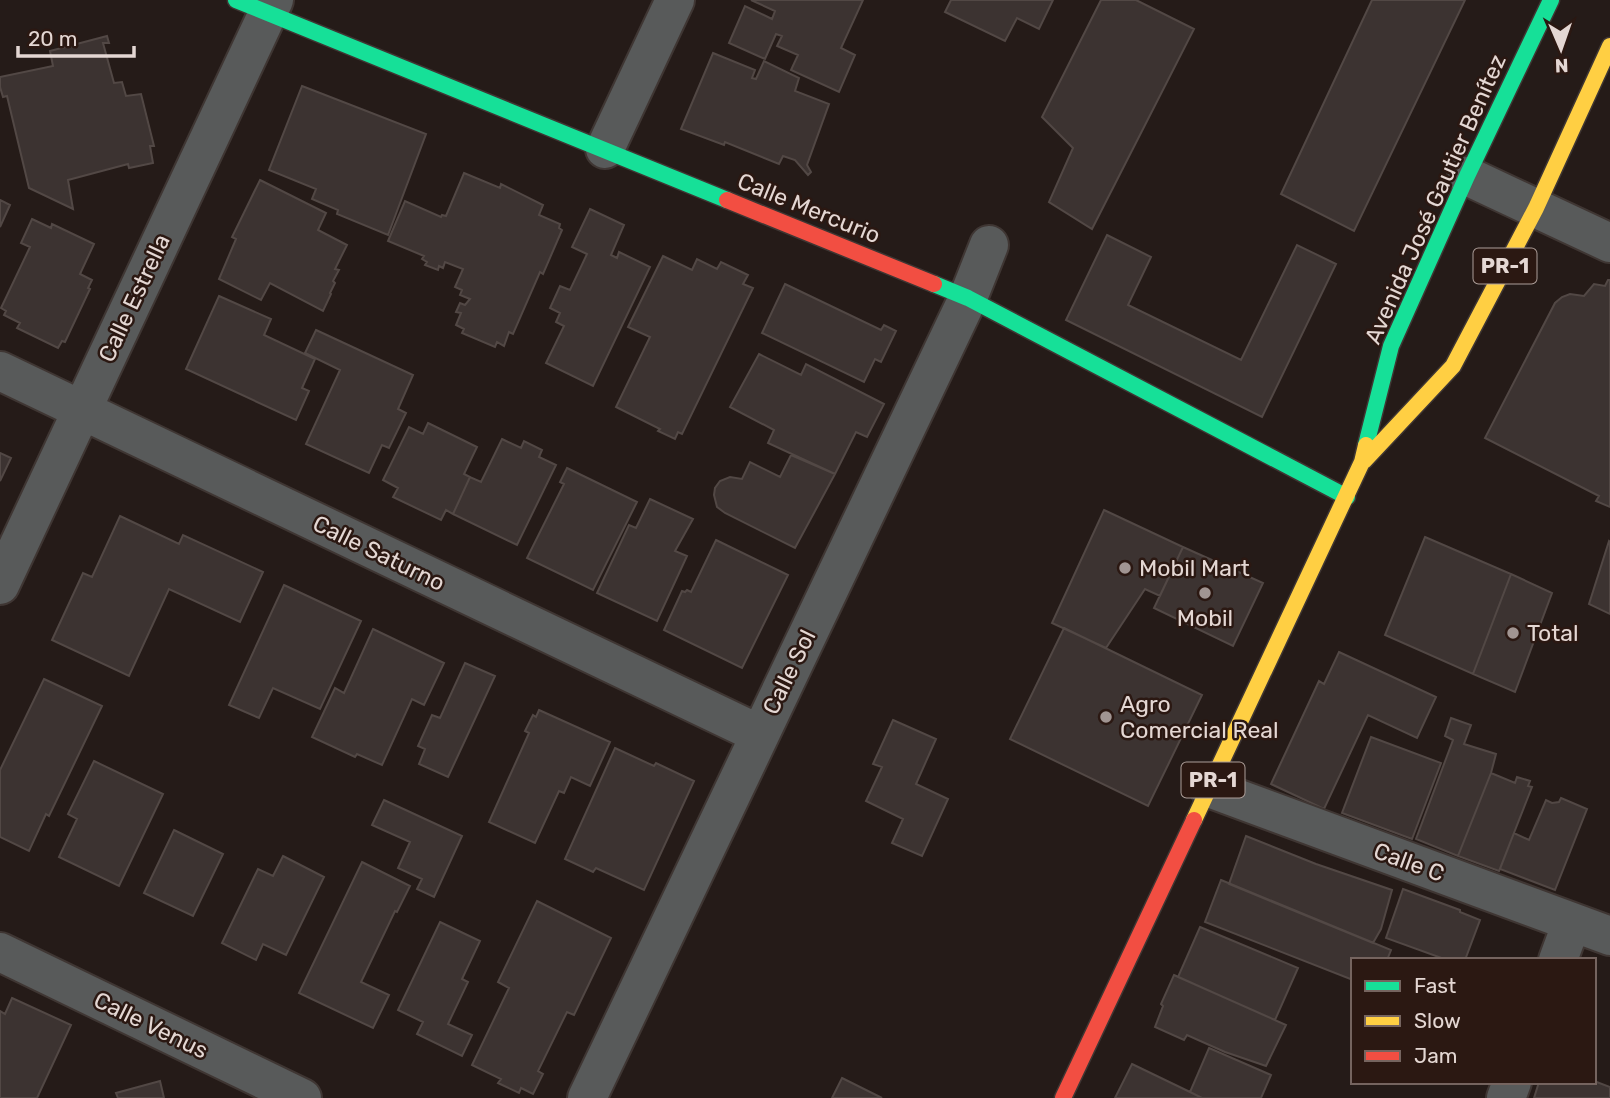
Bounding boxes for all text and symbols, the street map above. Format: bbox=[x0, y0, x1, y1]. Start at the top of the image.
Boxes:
scale bar bbox=[18, 14, 133, 58]
north arrow bbox=[1526, 14, 1596, 84]
text: 20 m bbox=[28, 26, 77, 51]
street label: Avenida José Gautier Benítez bbox=[1358, 50, 1512, 348]
text: N bbox=[1554, 54, 1569, 77]
street label: Calle Mercurio bbox=[734, 167, 884, 249]
street label: Calle Estrella bbox=[92, 230, 176, 366]
road number: PR-1 bbox=[1474, 248, 1536, 284]
street label: Calle Saturno bbox=[308, 509, 450, 597]
place label: Mobil Mart bbox=[1139, 554, 1250, 582]
marker: Mobil Mart bbox=[1117, 560, 1133, 576]
marker: Mobil bbox=[1197, 585, 1213, 601]
place label: Mobil bbox=[1177, 604, 1233, 632]
place label: Total bbox=[1527, 619, 1578, 647]
street label: Calle Sol bbox=[757, 625, 821, 719]
marker: Total bbox=[1505, 625, 1521, 641]
place label: Agro Comercial Real bbox=[1120, 690, 1279, 744]
marker: Agro Comercial Real bbox=[1098, 709, 1114, 725]
road number: PR-1 bbox=[1182, 762, 1244, 798]
street label: Calle C bbox=[1370, 836, 1448, 888]
legend bbox=[1351, 958, 1596, 1084]
text: Fast bbox=[1414, 973, 1456, 998]
street label: Calle Venus bbox=[89, 985, 213, 1065]
text: Slow bbox=[1414, 1008, 1461, 1033]
text: Jam bbox=[1414, 1043, 1458, 1068]

